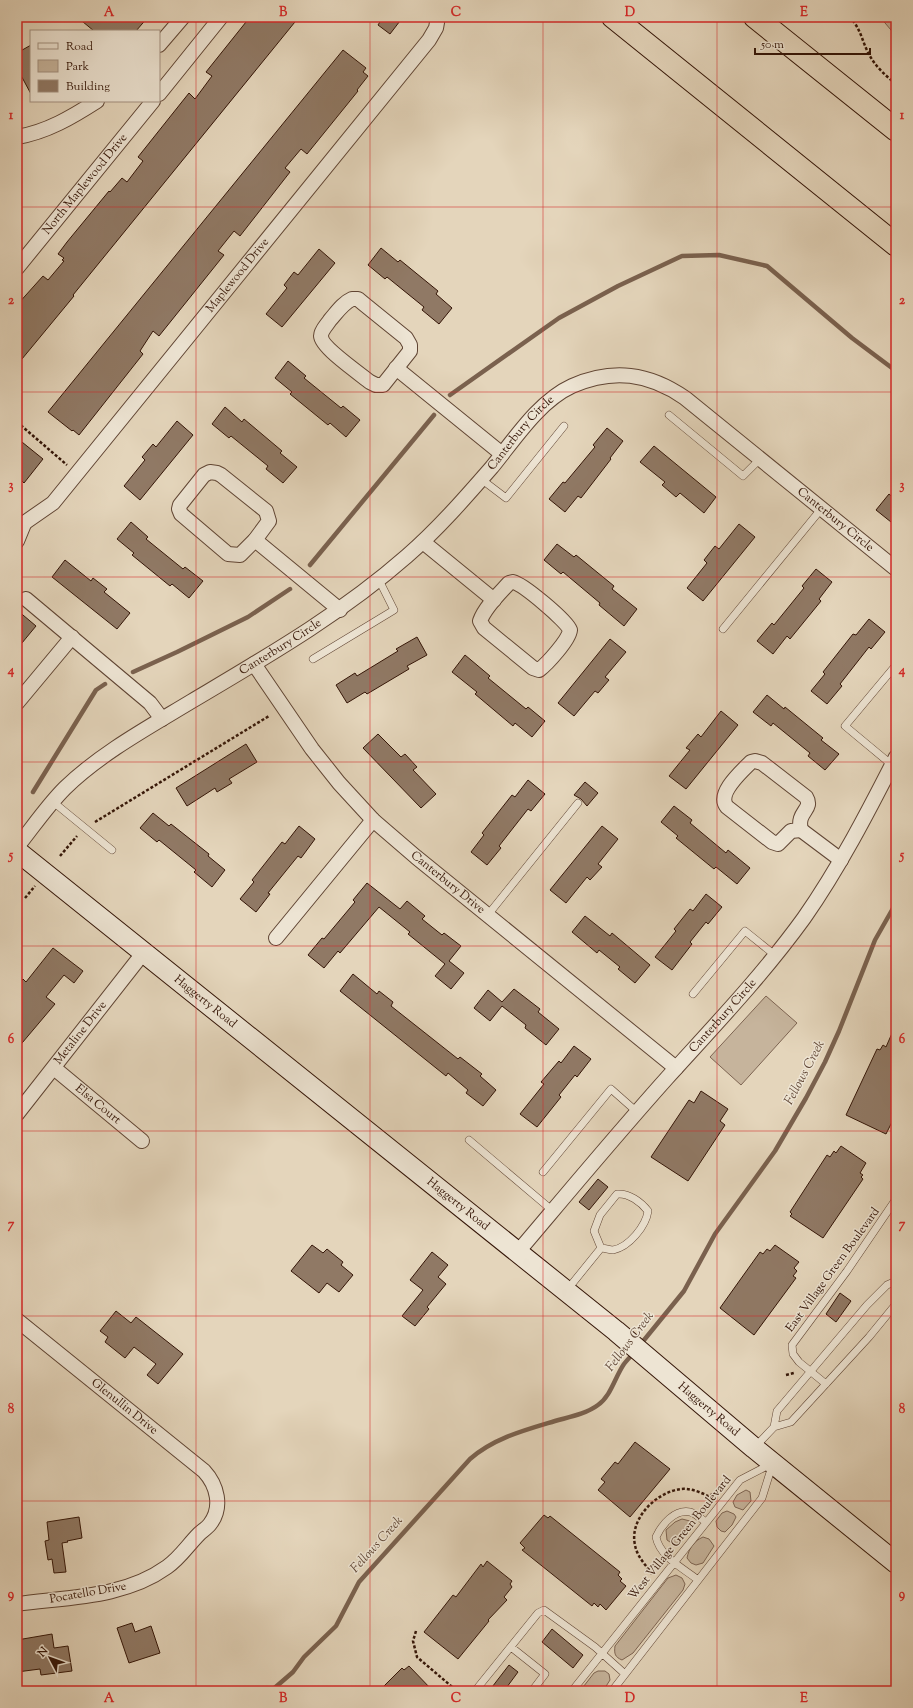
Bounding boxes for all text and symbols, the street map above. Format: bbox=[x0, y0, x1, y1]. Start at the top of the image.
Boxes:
text: A bbox=[104, 4, 115, 22]
text: B bbox=[279, 4, 288, 22]
text: C bbox=[451, 4, 461, 22]
text: D bbox=[625, 4, 635, 22]
text: E bbox=[800, 4, 808, 22]
legend bbox=[30, 30, 160, 102]
scale bar bbox=[755, 30, 870, 56]
text: 50 m bbox=[760, 36, 784, 54]
text: Road bbox=[66, 38, 93, 56]
text: Park bbox=[66, 58, 89, 76]
text: Building bbox=[66, 78, 110, 96]
text: 1 bbox=[9, 107, 14, 125]
text: 1 bbox=[900, 107, 905, 125]
street label: North Maplewood Drive bbox=[38, 129, 132, 239]
street label: Maplewood Drive bbox=[202, 234, 274, 317]
text: 2 bbox=[8, 292, 15, 310]
text: 2 bbox=[899, 292, 906, 310]
street label: Canterbury Circle bbox=[483, 391, 558, 475]
text: 3 bbox=[8, 477, 14, 495]
text: 3 bbox=[899, 477, 905, 495]
street label: Canterbury Circle bbox=[793, 483, 878, 557]
street label: Canterbury Circle bbox=[236, 614, 326, 680]
text: 4 bbox=[7, 662, 15, 680]
text: 4 bbox=[898, 662, 906, 680]
text: 5 bbox=[8, 847, 14, 865]
street label: Canterbury Drive bbox=[406, 847, 489, 919]
text: 5 bbox=[899, 847, 905, 865]
street label: Haggerty Road bbox=[170, 971, 241, 1033]
street label: Canterbury Circle bbox=[685, 975, 761, 1057]
street label: Metaline Drive bbox=[50, 997, 112, 1069]
text: 6 bbox=[8, 1031, 15, 1049]
text: 6 bbox=[899, 1031, 906, 1049]
water label: Fellows Creek bbox=[780, 1037, 830, 1108]
street label: Elsa Court bbox=[71, 1080, 125, 1129]
street label: Haggerty Road bbox=[423, 1173, 493, 1235]
street label: East Village Green Boulevard bbox=[782, 1204, 885, 1336]
text: 7 bbox=[8, 1216, 15, 1234]
text: 7 bbox=[899, 1216, 906, 1234]
water label: Fellows Creek bbox=[602, 1308, 659, 1376]
street label: Glenullin Drive bbox=[87, 1374, 162, 1439]
street label: Haggerty Road bbox=[674, 1378, 744, 1441]
text: 8 bbox=[8, 1401, 15, 1419]
text: 8 bbox=[899, 1401, 906, 1419]
street label: West Village Green Boulevard bbox=[624, 1472, 736, 1604]
water label: Fellows Creek bbox=[347, 1513, 407, 1577]
street label: Pocatello Drive bbox=[48, 1577, 128, 1609]
text: 9 bbox=[8, 1586, 15, 1604]
text: 9 bbox=[899, 1586, 906, 1604]
north arrow bbox=[30, 1638, 70, 1678]
text: N bbox=[34, 1643, 52, 1661]
text: A bbox=[104, 1690, 115, 1708]
text: B bbox=[279, 1690, 288, 1708]
text: C bbox=[451, 1690, 461, 1708]
text: D bbox=[625, 1690, 635, 1708]
text: E bbox=[800, 1690, 808, 1708]

